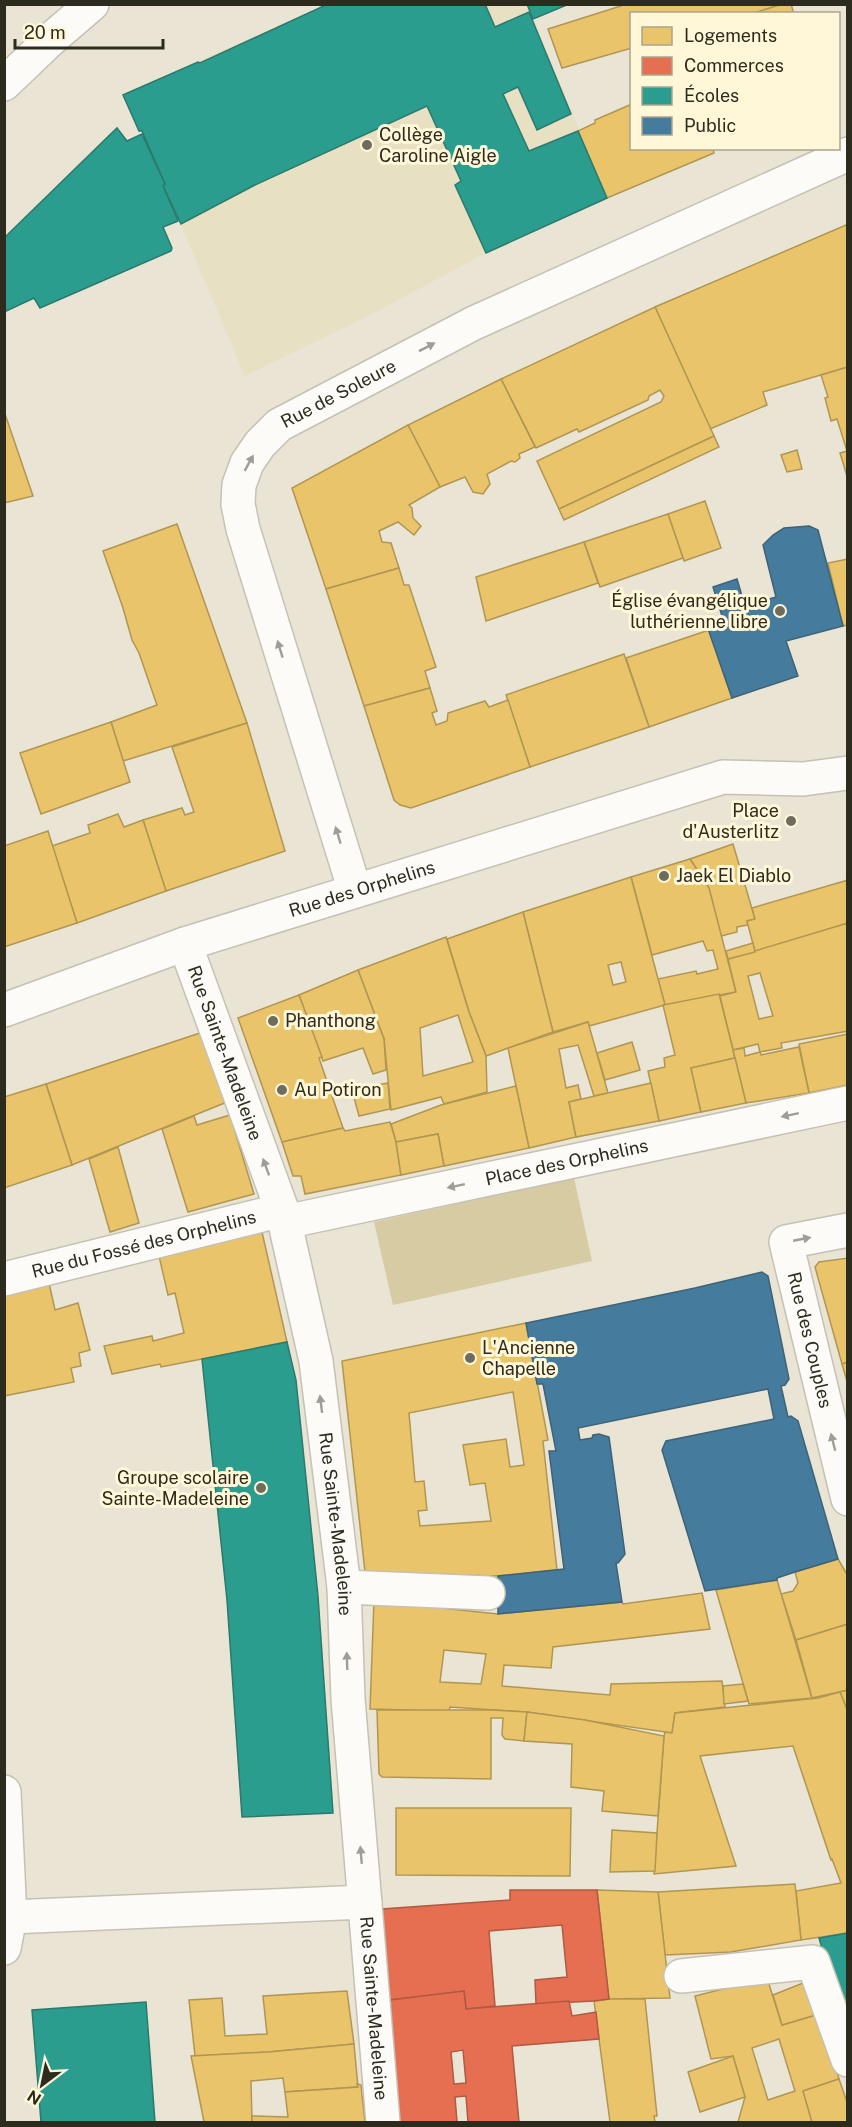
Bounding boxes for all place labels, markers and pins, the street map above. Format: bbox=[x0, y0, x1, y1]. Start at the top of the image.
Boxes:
place label: Collège Caroline Aigle bbox=[379, 124, 497, 166]
marker: Collège Caroline Aigle bbox=[360, 138, 374, 152]
place label: Église évangélique luthérienne libre bbox=[611, 589, 768, 632]
marker: Église évangélique luthérienne libre bbox=[773, 604, 787, 618]
place label: Place d'Austerlitz bbox=[683, 800, 779, 842]
marker: Place d'Austerlitz bbox=[784, 814, 798, 828]
place label: Jaek El Diablo bbox=[676, 865, 791, 886]
marker: Jaek El Diablo bbox=[657, 869, 671, 883]
place label: Phanthong bbox=[285, 1010, 376, 1031]
marker: Phanthong bbox=[266, 1014, 280, 1028]
place label: Au Potiron bbox=[294, 1079, 382, 1100]
marker: Au Potiron bbox=[275, 1083, 289, 1097]
place label: L'Ancienne Chapelle bbox=[482, 1337, 575, 1379]
marker: L'Ancienne Chapelle bbox=[463, 1351, 477, 1365]
place label: Groupe scolaire Sainte-Madeleine bbox=[101, 1467, 249, 1509]
marker: Groupe scolaire Sainte-Madeleine bbox=[254, 1481, 268, 1495]

